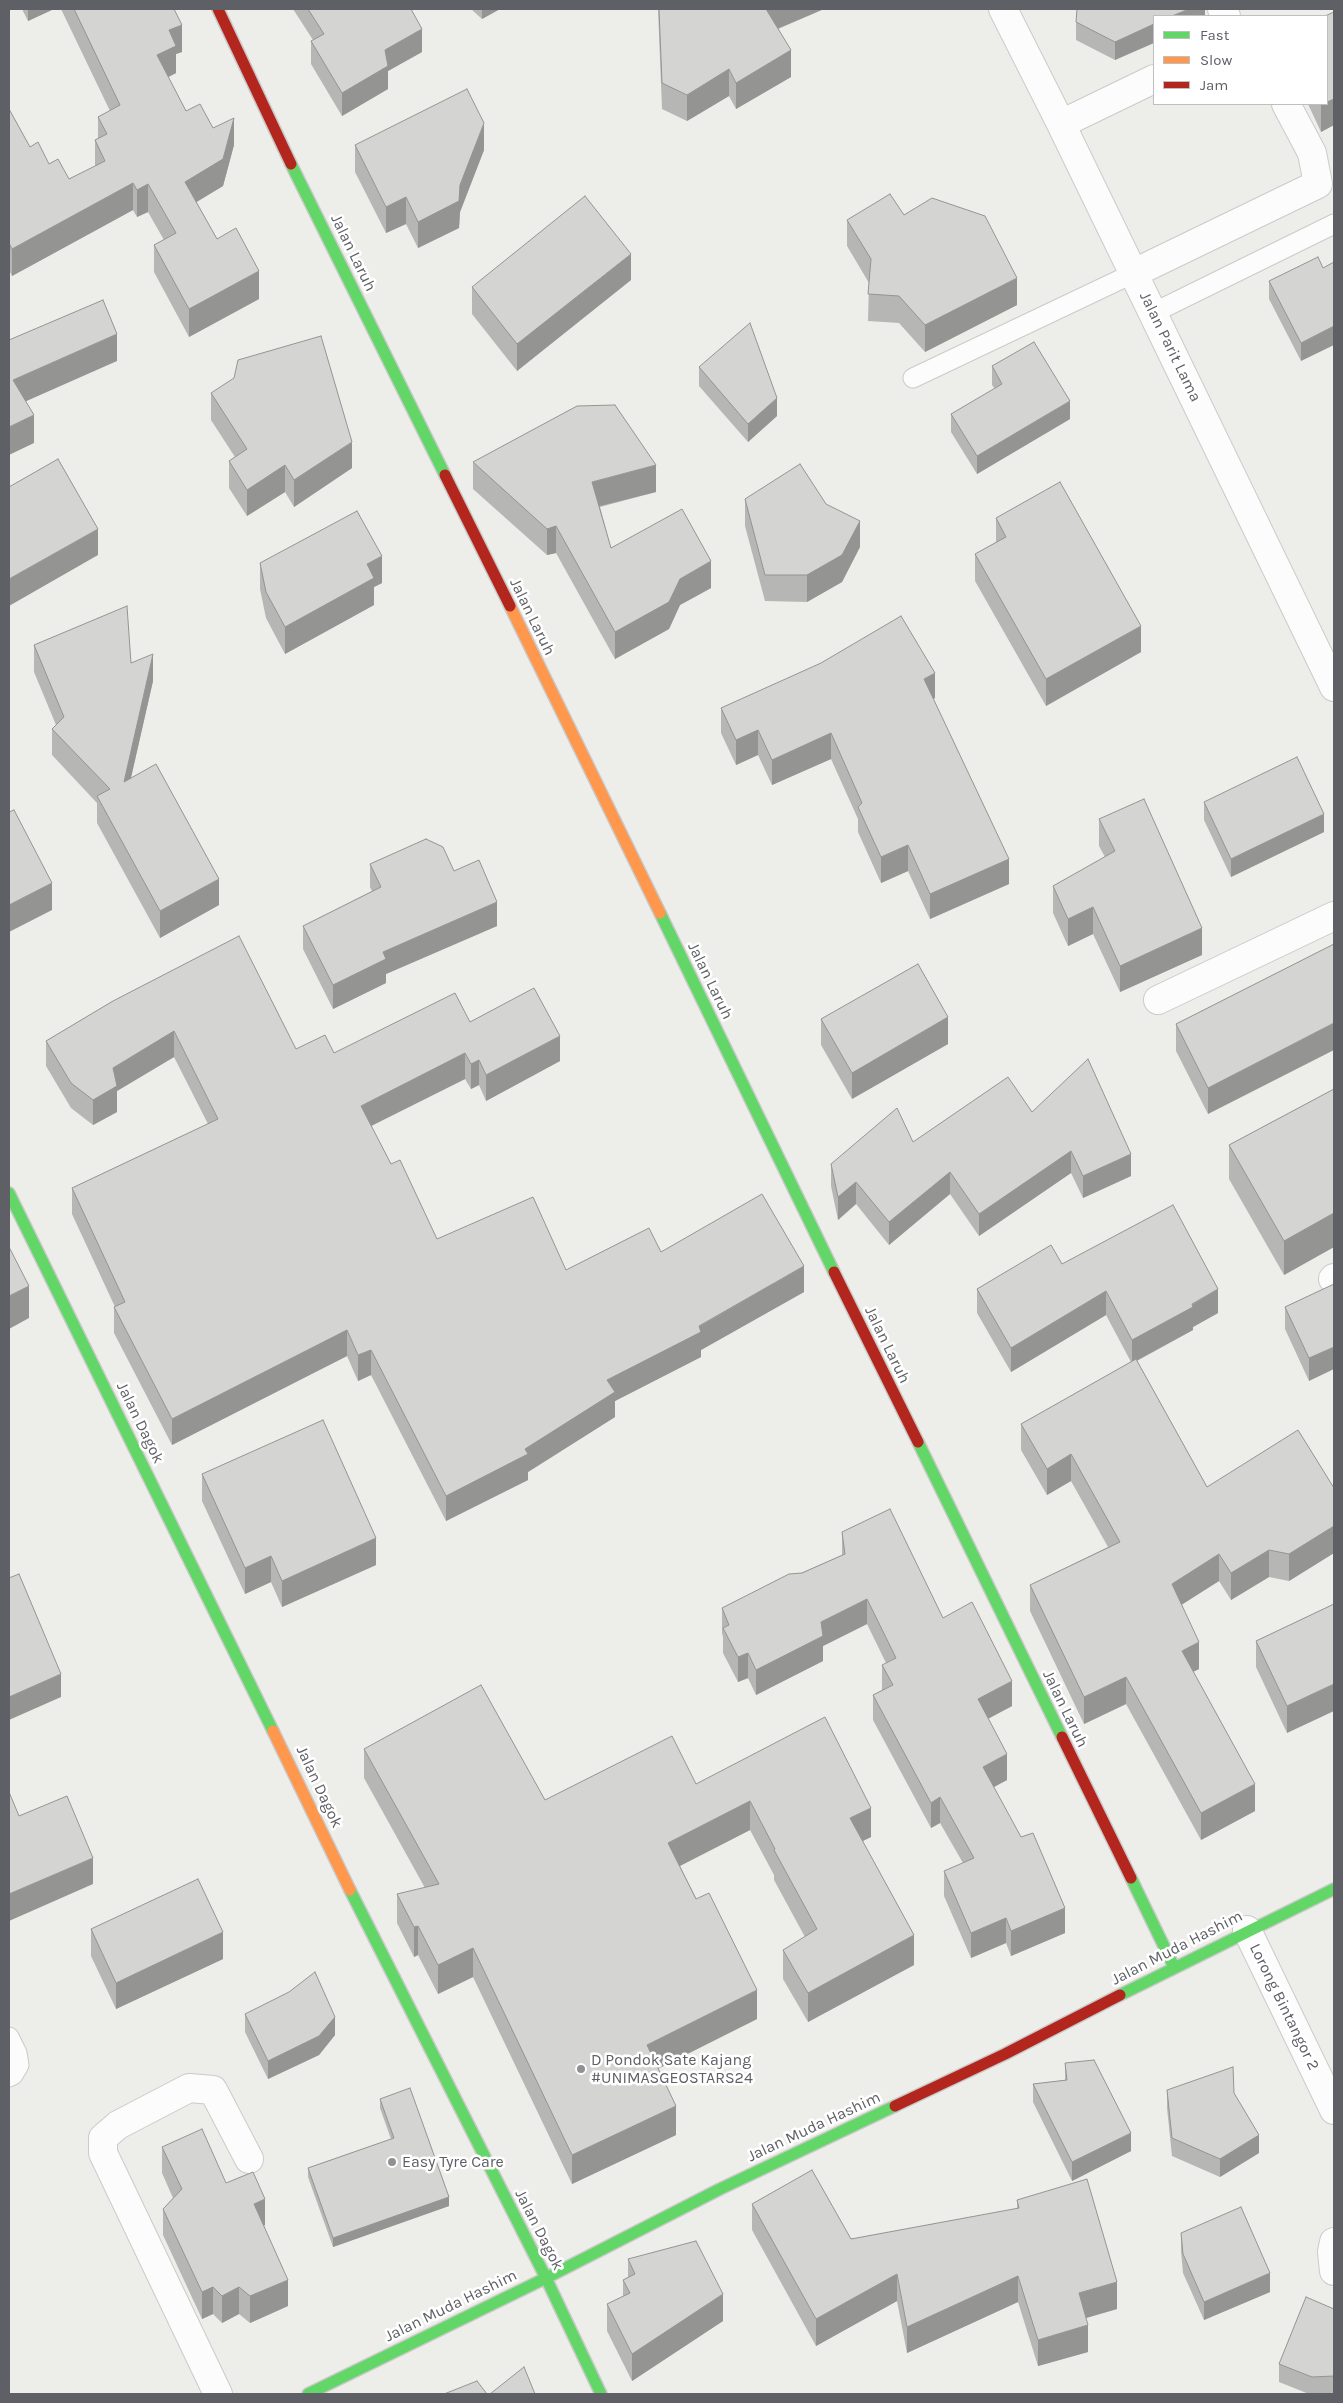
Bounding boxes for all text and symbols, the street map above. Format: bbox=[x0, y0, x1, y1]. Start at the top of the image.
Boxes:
legend bbox=[1153, 15, 1328, 105]
text: Fast bbox=[1200, 26, 1229, 44]
text: Slow bbox=[1200, 51, 1232, 69]
text: Jam bbox=[1200, 76, 1228, 94]
street label: Jalan Laruh bbox=[326, 211, 380, 295]
street label: Jalan Parit Lama bbox=[1135, 289, 1205, 405]
street label: Jalan Laruh bbox=[505, 575, 559, 659]
street label: Jalan Laruh bbox=[683, 939, 737, 1023]
street label: Jalan Laruh bbox=[860, 1303, 914, 1387]
street label: Jalan Dagok bbox=[112, 1379, 168, 1467]
street label: Jalan Laruh bbox=[1038, 1667, 1092, 1751]
street label: Jalan Dagok bbox=[292, 1743, 346, 1831]
street label: Jalan Muda Hashim bbox=[1108, 1907, 1246, 1989]
street label: Lorong Bintangor 2 bbox=[1245, 1940, 1323, 2074]
place label: D Pondok Sate Kajang #UNIMASGEOSTARS24 bbox=[591, 2050, 753, 2088]
marker: D Pondok Sate Kajang #UNIMASGEOSTARS24 bbox=[575, 2063, 587, 2075]
street label: Jalan Muda Hashim bbox=[744, 2088, 884, 2166]
place label: Easy Tyre Care bbox=[402, 2152, 504, 2172]
marker: Easy Tyre Care bbox=[386, 2156, 398, 2168]
street label: Jalan Dagok bbox=[510, 2186, 568, 2274]
street label: Jalan Muda Hashim bbox=[382, 2266, 520, 2346]

